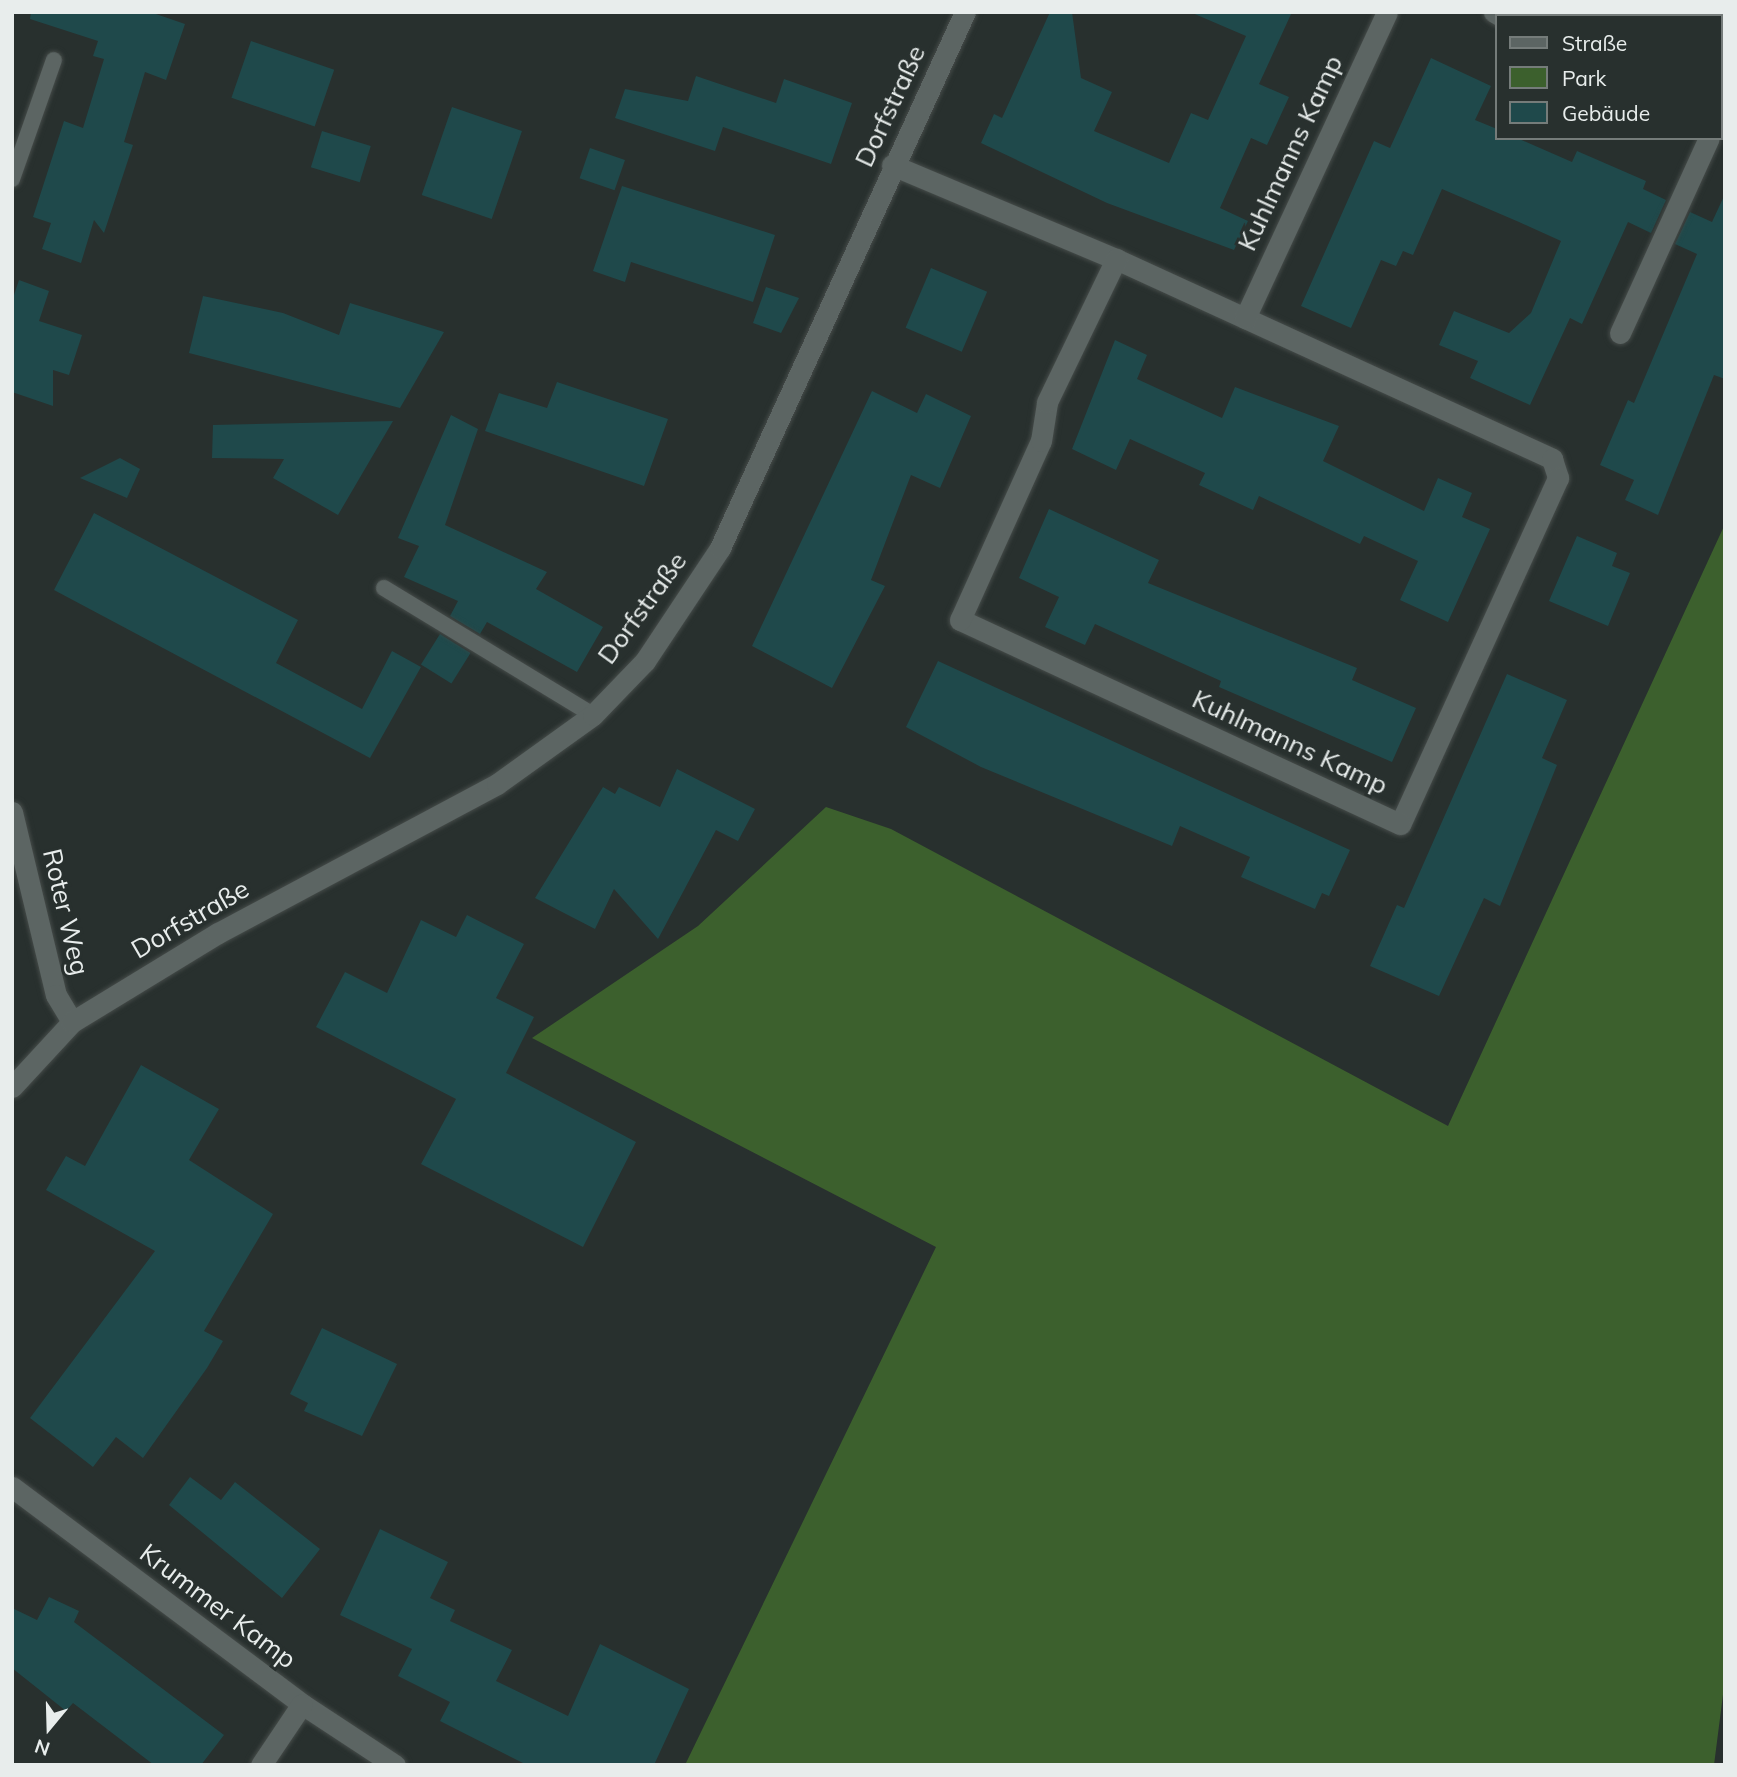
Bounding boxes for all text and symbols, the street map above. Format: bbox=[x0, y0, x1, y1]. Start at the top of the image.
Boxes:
legend bbox=[1496, 14, 1723, 140]
text: Straße bbox=[1562, 30, 1627, 56]
street label: Dorfstraße bbox=[848, 40, 932, 172]
street label: Kuhlmanns Kamp bbox=[1231, 50, 1349, 256]
text: Park bbox=[1562, 65, 1606, 91]
text: Gebäude bbox=[1562, 100, 1650, 126]
street label: Dorfstraße bbox=[591, 546, 693, 670]
street label: Kuhlmanns Kamp bbox=[1187, 683, 1393, 801]
street label: Roter Weg bbox=[36, 846, 96, 978]
street label: Dorfstraße bbox=[126, 873, 254, 965]
street label: Krummer Kamp bbox=[134, 1537, 302, 1675]
north arrow bbox=[14, 1693, 84, 1763]
text: N bbox=[31, 1734, 53, 1762]

